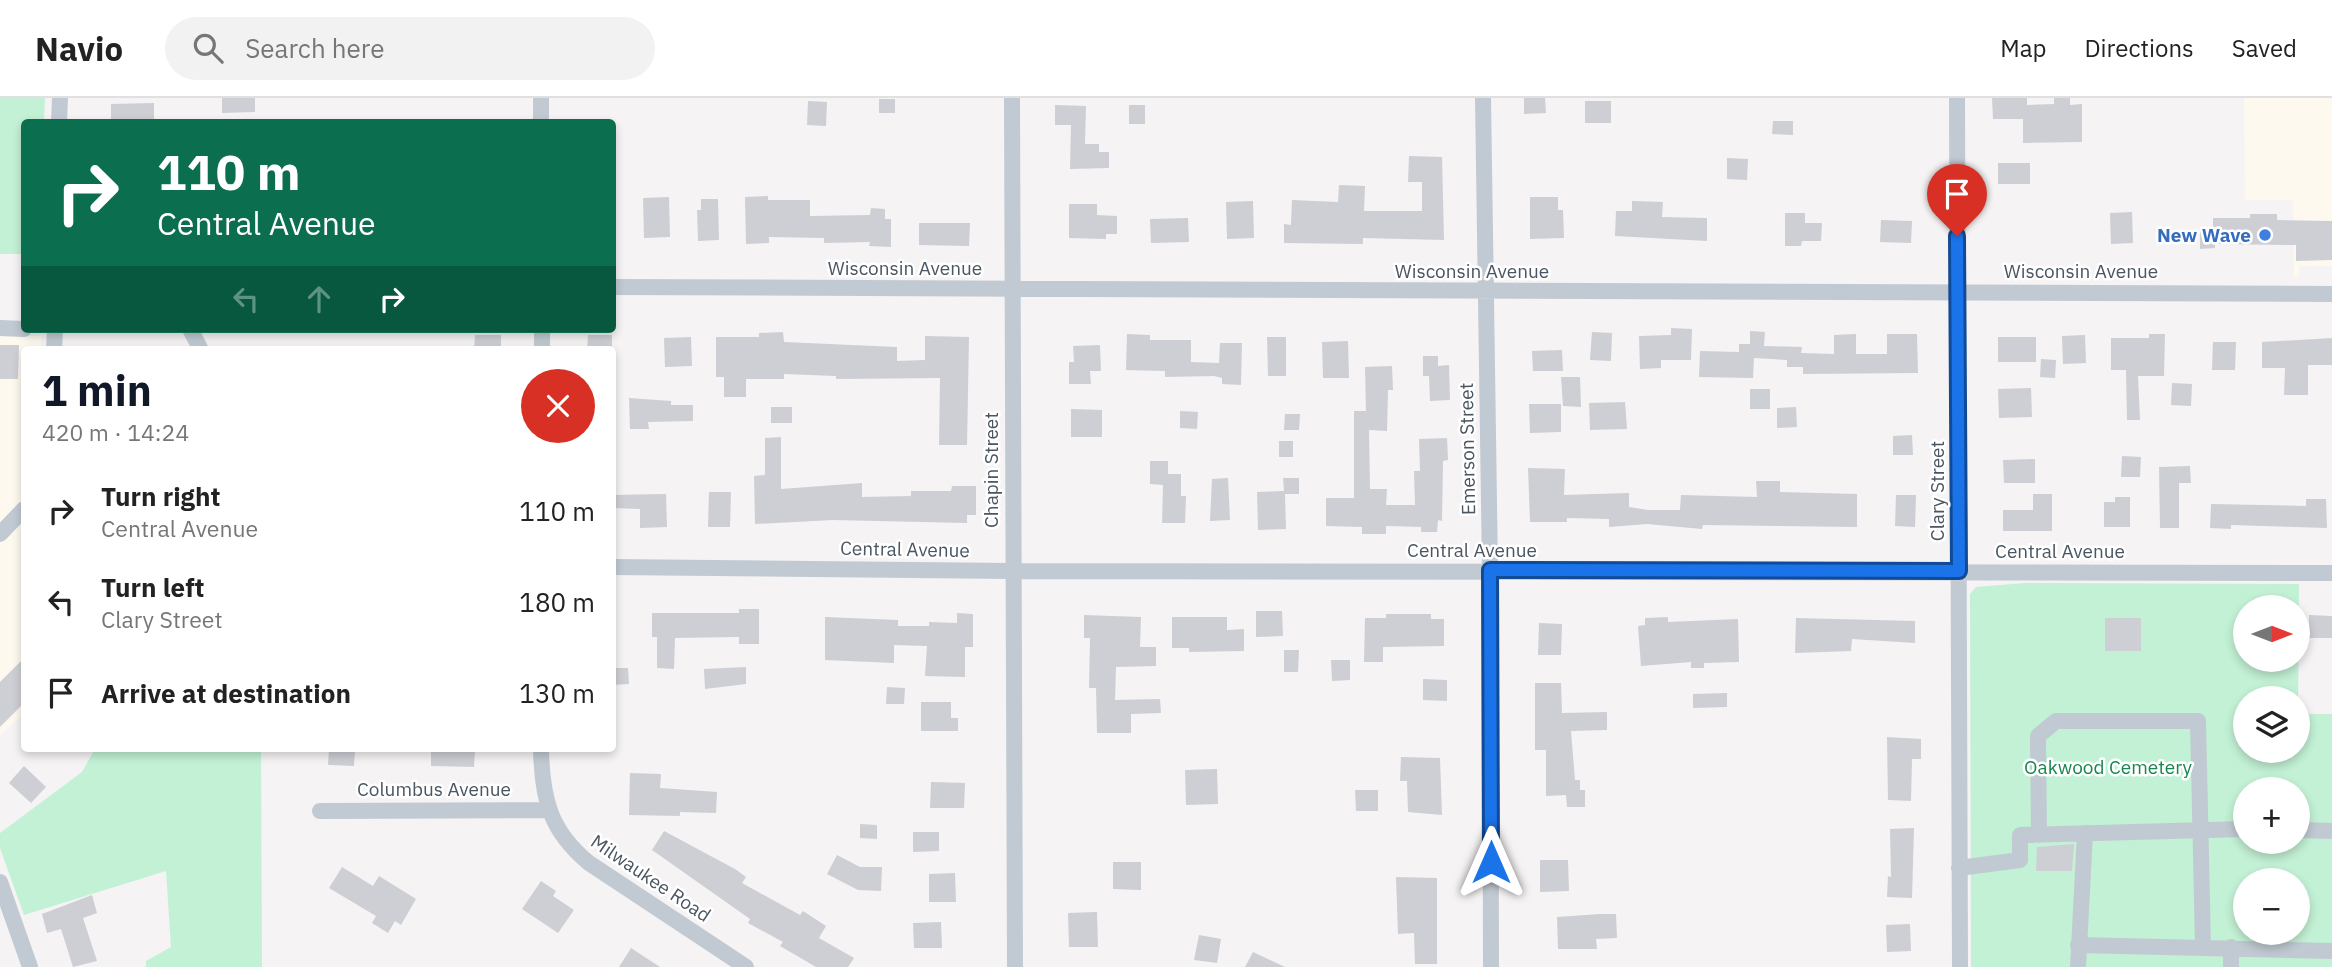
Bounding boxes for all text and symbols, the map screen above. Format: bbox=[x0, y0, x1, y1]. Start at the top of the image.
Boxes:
search box bbox=[165, 17, 655, 80]
text: Navio bbox=[35, 27, 123, 70]
icon: search bbox=[189, 29, 227, 67]
text: Search here bbox=[245, 31, 385, 65]
text: Map bbox=[2000, 32, 2046, 64]
text: Directions bbox=[2084, 32, 2194, 64]
text: Saved bbox=[2232, 32, 2297, 64]
text: 110 m bbox=[157, 140, 301, 203]
icon: right bbox=[42, 147, 133, 238]
pin bbox=[1927, 164, 1987, 236]
icon: arrive bbox=[1938, 175, 1976, 213]
text: Central Avenue bbox=[157, 202, 376, 244]
place label: New Wave bbox=[2157, 223, 2251, 247]
marker: New Wave bbox=[2257, 227, 2273, 243]
street label: Wisconsin Avenue bbox=[828, 256, 982, 280]
street label: Wisconsin Avenue bbox=[1395, 259, 1549, 283]
street label: Wisconsin Avenue bbox=[2004, 259, 2158, 283]
icon: left bbox=[227, 280, 265, 318]
icon: ahead bbox=[300, 280, 338, 318]
icon: right bbox=[373, 280, 411, 318]
text: 1 min bbox=[42, 363, 152, 418]
button: close bbox=[521, 369, 595, 443]
street label: Emerson Street bbox=[1454, 383, 1480, 515]
street label: Chapin Street bbox=[979, 412, 1003, 528]
text: 420 m · 14:24 bbox=[42, 417, 189, 447]
street label: Clary Street bbox=[1925, 441, 1949, 541]
text: Turn right bbox=[101, 479, 220, 513]
icon: right bbox=[42, 492, 80, 530]
text: 110 m bbox=[519, 494, 595, 528]
text: Central Avenue bbox=[101, 513, 258, 543]
street label: Central Avenue bbox=[840, 536, 970, 562]
street label: Central Avenue bbox=[1407, 538, 1537, 562]
street label: Central Avenue bbox=[1995, 539, 2125, 563]
text: Turn left bbox=[101, 570, 204, 604]
icon: left bbox=[42, 583, 80, 621]
text: 180 m bbox=[519, 585, 595, 619]
north arrow bbox=[2233, 595, 2310, 672]
map controls bbox=[2233, 595, 2310, 945]
text: Clary Street bbox=[101, 604, 223, 634]
icon: arrive bbox=[42, 674, 80, 712]
text: Arrive at destination bbox=[101, 676, 351, 710]
text: 130 m bbox=[519, 676, 595, 710]
button: layers bbox=[2233, 686, 2310, 763]
park label: Oakwood Cemetery bbox=[2024, 755, 2192, 779]
street label: Columbus Avenue bbox=[357, 777, 511, 801]
button: + bbox=[2233, 777, 2310, 854]
position arrow bbox=[1454, 825, 1528, 899]
street label: Milwaukee Road bbox=[587, 829, 715, 927]
button: − bbox=[2233, 868, 2310, 945]

